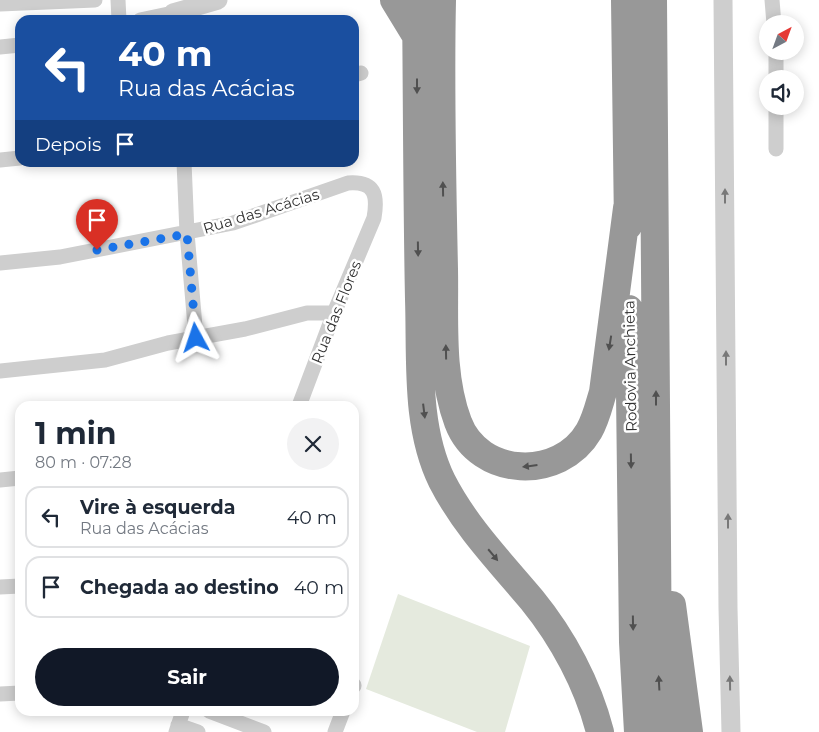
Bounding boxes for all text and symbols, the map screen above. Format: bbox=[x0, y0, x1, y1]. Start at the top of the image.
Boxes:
north arrow bbox=[759, 15, 804, 60]
map controls bbox=[759, 15, 804, 115]
text: 40 m bbox=[118, 32, 213, 75]
icon: left bbox=[35, 35, 100, 100]
button: sound bbox=[759, 70, 804, 115]
text: Rua das Acácias bbox=[118, 75, 295, 102]
one-way arrow bbox=[413, 79, 421, 95]
icon: arrive bbox=[111, 130, 139, 158]
text: Depois bbox=[35, 133, 101, 156]
one-way arrow bbox=[439, 181, 447, 197]
street label: Rua das Acácias bbox=[201, 184, 321, 238]
one-way arrow bbox=[721, 188, 729, 204]
pin bbox=[76, 199, 118, 250]
icon: arrive bbox=[83, 206, 111, 234]
one-way arrow bbox=[414, 241, 422, 257]
street label: Rua das Flores bbox=[307, 258, 365, 366]
street label: Rodovia Anchieta bbox=[619, 300, 641, 432]
position arrow bbox=[169, 311, 221, 363]
one-way arrow bbox=[606, 336, 614, 352]
one-way arrow bbox=[441, 343, 449, 359]
one-way arrow bbox=[722, 350, 730, 366]
one-way arrow bbox=[652, 390, 660, 406]
one-way arrow bbox=[420, 404, 428, 420]
text: 1 min bbox=[35, 415, 116, 452]
button: close bbox=[287, 418, 339, 470]
text: 80 m · 07:28 bbox=[35, 453, 132, 472]
one-way arrow bbox=[627, 453, 635, 469]
one-way arrow bbox=[521, 462, 537, 470]
text: Vire à esquerda bbox=[80, 496, 235, 519]
icon: left bbox=[37, 503, 65, 531]
text: 40 m bbox=[287, 506, 337, 529]
one-way arrow bbox=[724, 513, 732, 529]
text: Rua das Acácias bbox=[80, 519, 209, 538]
one-way arrow bbox=[487, 548, 499, 560]
icon: arrive bbox=[37, 573, 65, 601]
text: Chegada ao destino bbox=[80, 576, 279, 599]
text: 40 m bbox=[294, 576, 344, 599]
one-way arrow bbox=[629, 616, 637, 632]
button: Sair bbox=[35, 648, 339, 706]
one-way arrow bbox=[654, 675, 662, 691]
one-way arrow bbox=[726, 675, 734, 691]

